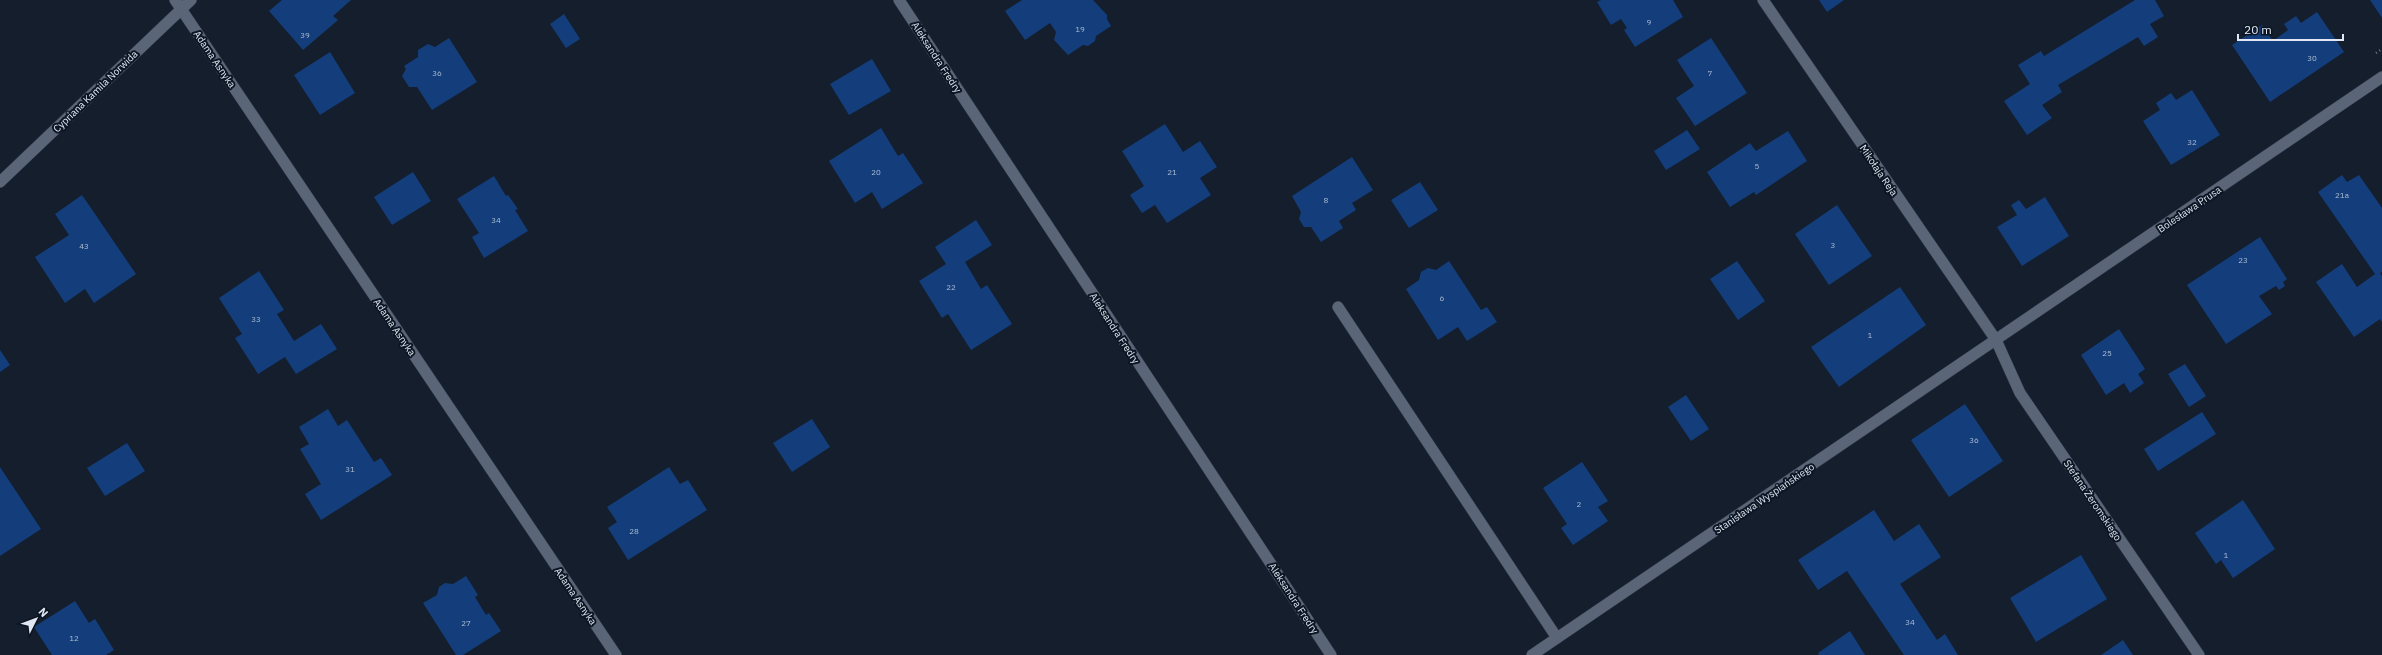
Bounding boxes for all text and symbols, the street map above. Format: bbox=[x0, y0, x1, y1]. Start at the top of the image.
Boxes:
scale bar bbox=[2238, 16, 2343, 42]
house number: 9 bbox=[1647, 17, 1652, 27]
street label: Aleksandra Fredry bbox=[909, 19, 964, 95]
text: 20 m bbox=[2244, 22, 2272, 37]
house number: 19 bbox=[1075, 24, 1085, 34]
street label: Adama Asnyka bbox=[191, 28, 239, 91]
house number: 39 bbox=[300, 30, 310, 40]
street label: Cypriana Kamila Norwida bbox=[50, 47, 141, 135]
house number: 30 bbox=[2307, 53, 2317, 63]
house number: 36 bbox=[432, 68, 442, 78]
house number: 7 bbox=[1708, 68, 1713, 78]
house number: 32 bbox=[2187, 137, 2197, 147]
street label: Mikołaja Reja bbox=[1857, 142, 1901, 199]
house number: 5 bbox=[1755, 161, 1760, 171]
house number: 20 bbox=[871, 167, 881, 177]
house number: 21 bbox=[1167, 167, 1177, 177]
street label: Bolesława Prusa bbox=[2155, 183, 2224, 236]
house number: 21a bbox=[2335, 190, 2350, 200]
house number: 8 bbox=[1324, 195, 1329, 205]
house number: 34 bbox=[491, 215, 501, 225]
house number: 3 bbox=[1831, 240, 1836, 250]
house number: 43 bbox=[79, 241, 89, 251]
house number: 23 bbox=[2238, 255, 2248, 265]
house number: 22 bbox=[946, 282, 956, 292]
street label: Aleksandra Fredry bbox=[1087, 290, 1142, 366]
house number: 6 bbox=[1440, 293, 1445, 303]
street label: Adama Asnyka bbox=[371, 296, 419, 359]
house number: 33 bbox=[251, 314, 261, 324]
house number: 1 bbox=[1868, 330, 1873, 340]
house number: 25 bbox=[2102, 348, 2112, 358]
house number: 36 bbox=[1969, 435, 1979, 445]
street label: Stefana Żeromskiego bbox=[2061, 457, 2125, 544]
street label: Stanisława Wyspiańskiego bbox=[1712, 460, 1817, 537]
house number: 31 bbox=[345, 464, 355, 474]
house number: 2 bbox=[1577, 499, 1582, 509]
house number: 28 bbox=[629, 526, 639, 536]
house number: 1 bbox=[2224, 550, 2229, 560]
street label: Aleksandra Fredry bbox=[1266, 560, 1321, 636]
street label: Adama Asnyka bbox=[552, 565, 600, 628]
north arrow bbox=[16, 599, 56, 639]
text: N bbox=[36, 605, 51, 620]
house number: 34 bbox=[1905, 617, 1915, 627]
house number: 27 bbox=[461, 618, 471, 628]
house number: 12 bbox=[69, 633, 79, 643]

